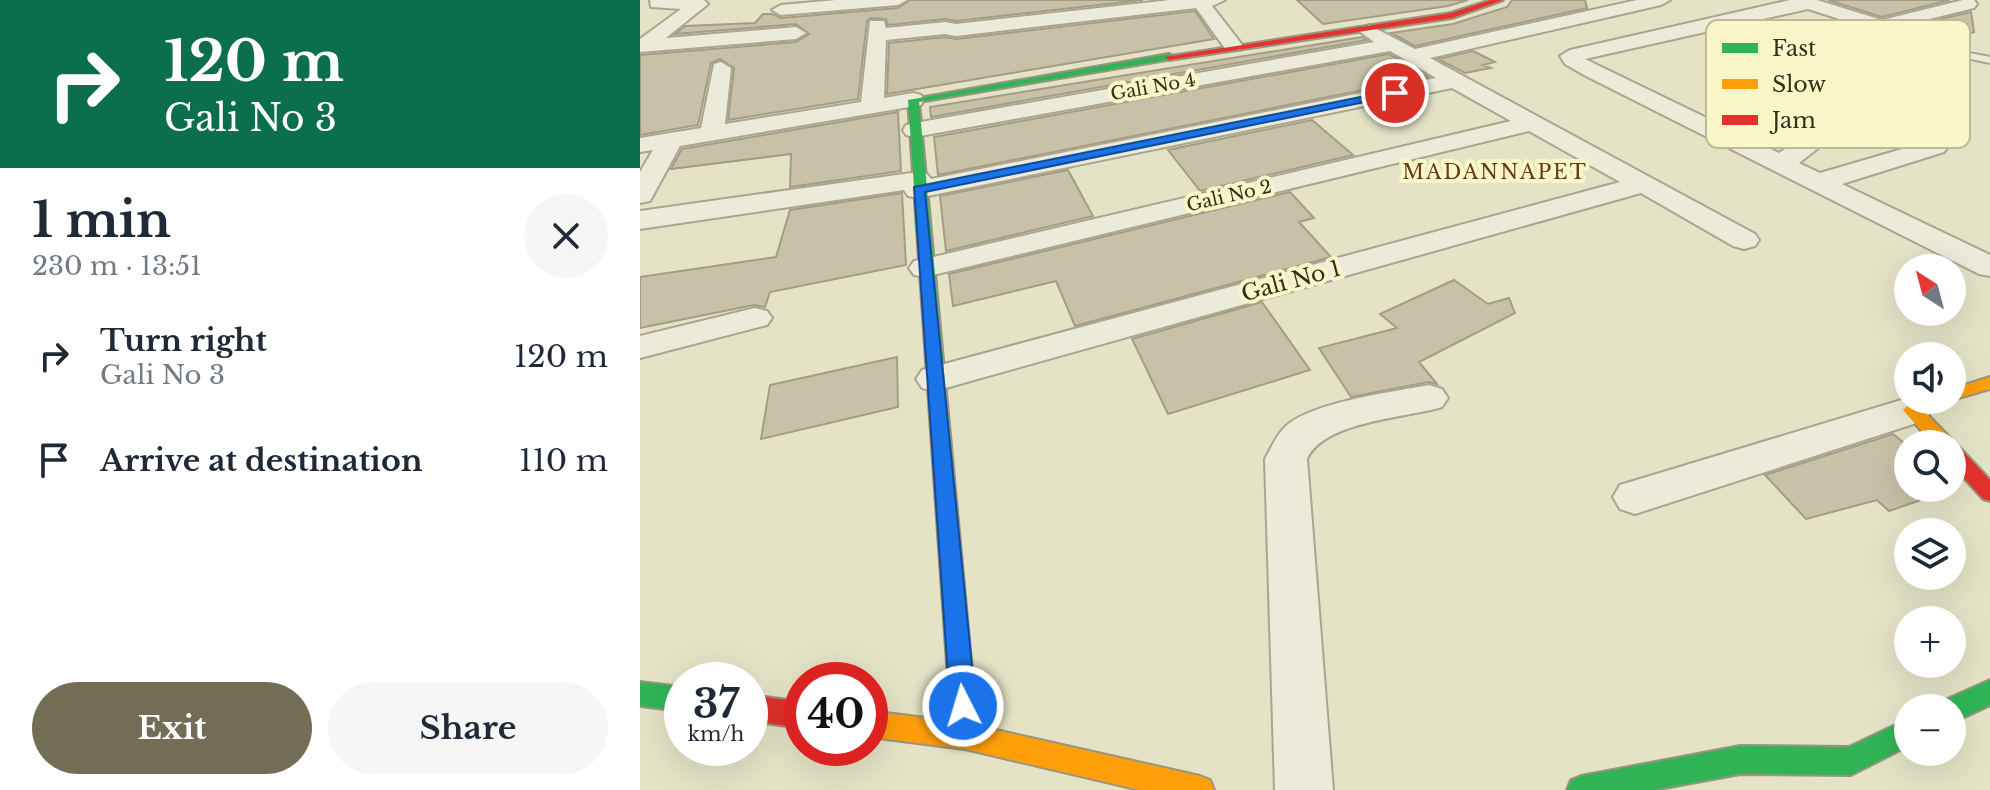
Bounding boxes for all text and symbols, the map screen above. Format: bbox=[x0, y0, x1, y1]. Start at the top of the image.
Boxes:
legend bbox=[1706, 20, 1970, 148]
text: 120 m bbox=[164, 27, 344, 96]
icon: right bbox=[32, 32, 136, 136]
text: Fast bbox=[1772, 35, 1817, 62]
pin bbox=[1361, 59, 1429, 127]
street label: Gali No 4 bbox=[1109, 69, 1197, 105]
icon: arrive bbox=[1373, 71, 1417, 115]
text: Slow bbox=[1772, 71, 1826, 98]
text: Gali No 3 bbox=[164, 96, 337, 141]
text: Jam bbox=[1769, 107, 1816, 134]
district label: MADANNAPET bbox=[1402, 160, 1588, 184]
street label: Gali No 2 bbox=[1184, 176, 1274, 216]
text: 1 min bbox=[32, 190, 171, 250]
button: close bbox=[524, 194, 608, 278]
text: 230 m · 13:51 bbox=[32, 250, 202, 282]
north arrow bbox=[1894, 254, 1966, 326]
map controls bbox=[1894, 254, 1966, 766]
street label: Gali No 1 bbox=[1238, 255, 1344, 307]
text: Turn right bbox=[100, 322, 267, 359]
icon: right bbox=[32, 334, 76, 378]
text: 120 m bbox=[514, 338, 608, 375]
button: sound bbox=[1894, 342, 1966, 414]
text: Gali No 3 bbox=[100, 359, 225, 391]
button: search bbox=[1894, 430, 1966, 502]
icon: arrive bbox=[32, 438, 76, 482]
text: Arrive at destination bbox=[100, 442, 423, 479]
text: 110 m bbox=[519, 442, 608, 479]
button: layers bbox=[1894, 518, 1966, 590]
button: + bbox=[1894, 606, 1966, 678]
speed limit sign: 40 bbox=[784, 662, 888, 766]
position arrow bbox=[921, 664, 1005, 748]
text: 37 bbox=[693, 679, 739, 729]
button: Exit bbox=[32, 682, 312, 774]
button: Share bbox=[328, 682, 608, 774]
button: − bbox=[1894, 694, 1966, 766]
text: km/h bbox=[688, 722, 744, 746]

